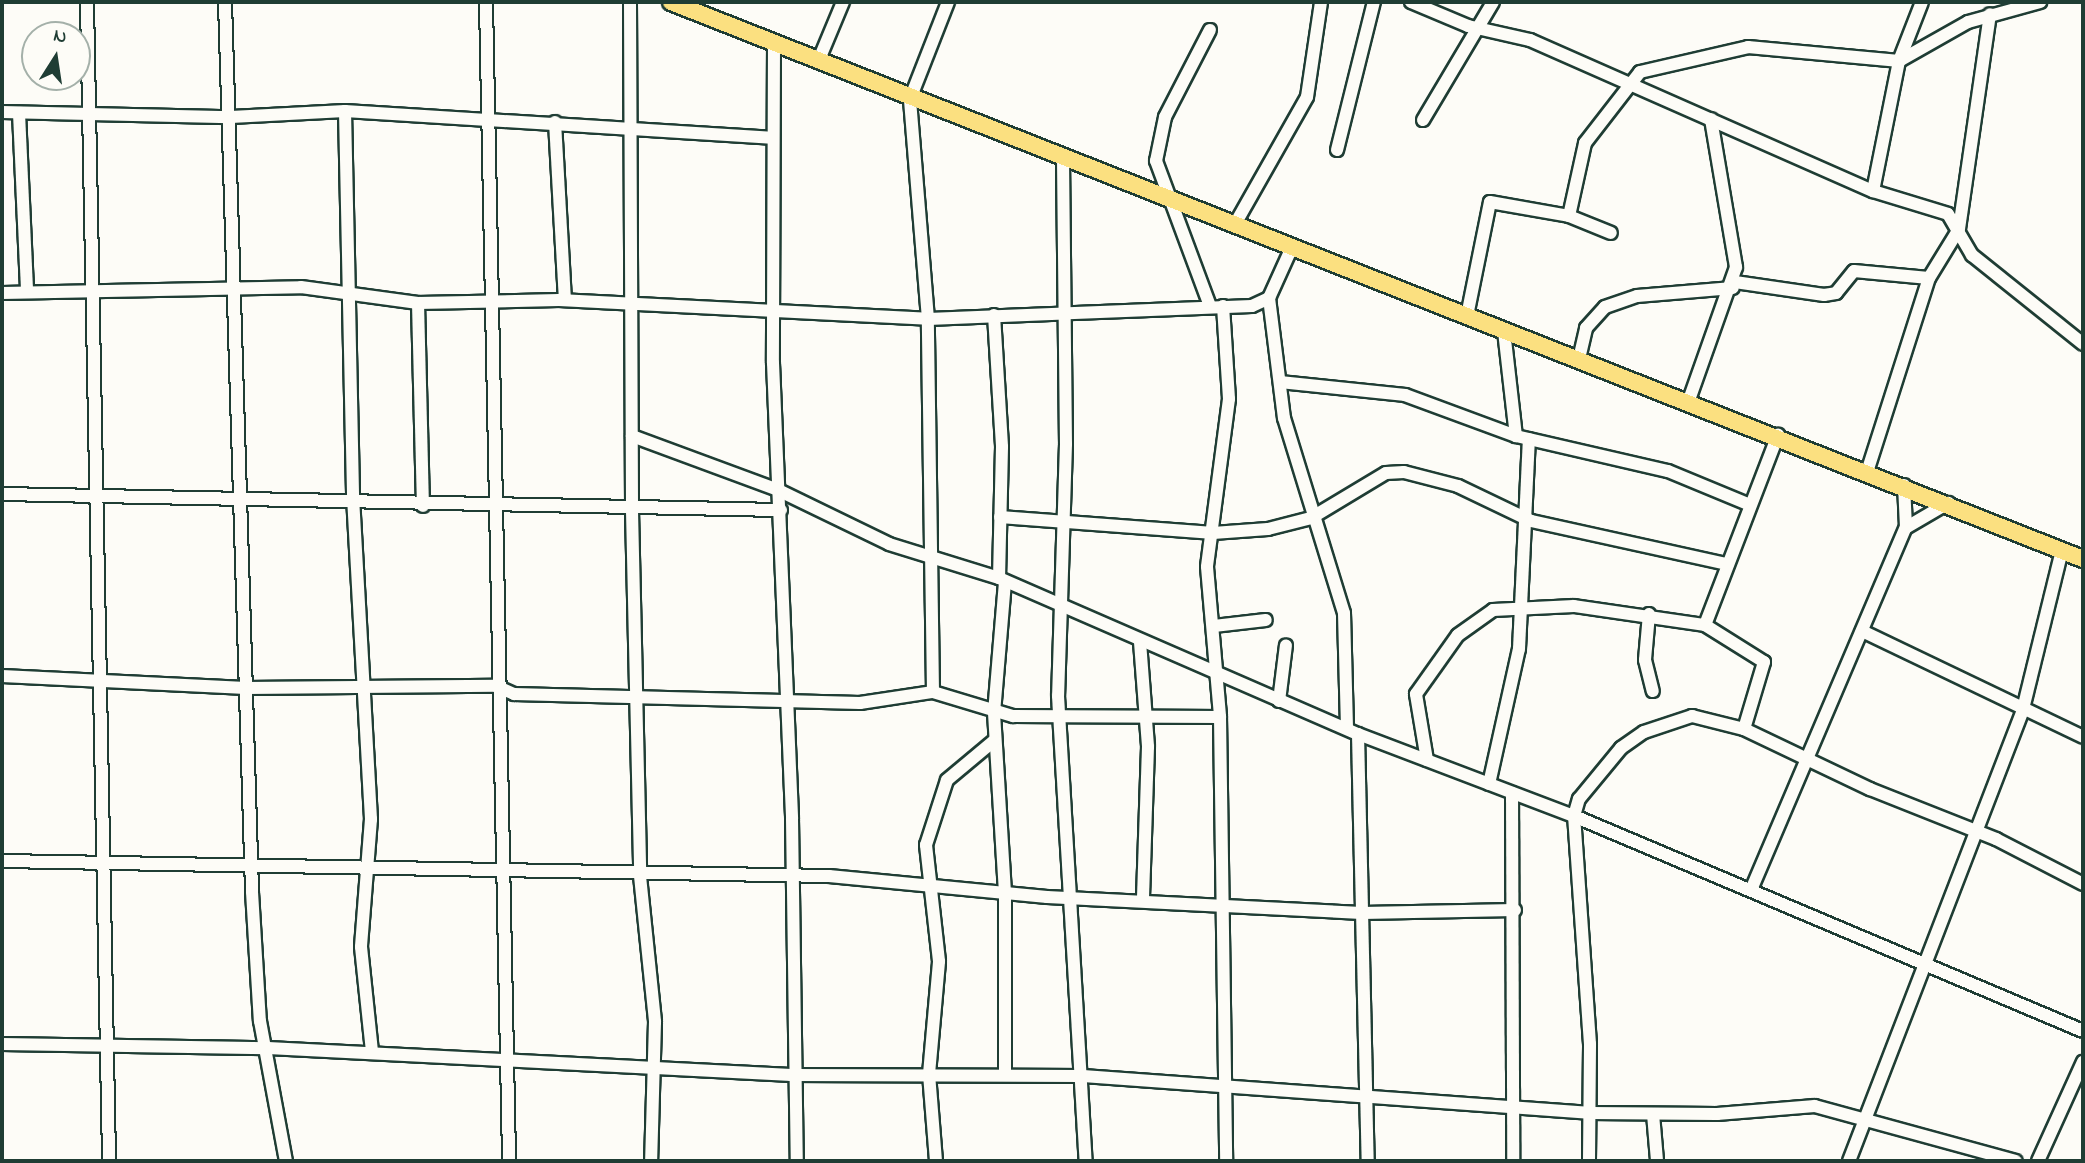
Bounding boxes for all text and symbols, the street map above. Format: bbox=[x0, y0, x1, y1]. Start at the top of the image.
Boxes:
north arrow bbox=[21, 21, 91, 91]
text: N bbox=[51, 22, 69, 51]

